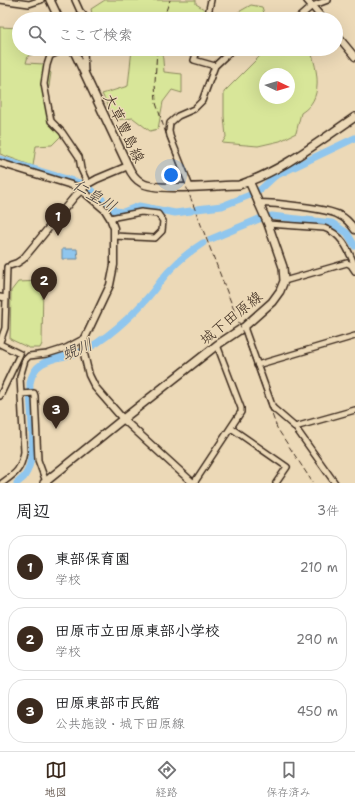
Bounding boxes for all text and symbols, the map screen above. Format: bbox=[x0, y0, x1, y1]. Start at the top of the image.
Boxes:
search box bbox=[12, 12, 343, 56]
icon: search bbox=[26, 23, 48, 45]
text: ここで検索 bbox=[58, 25, 133, 45]
north arrow bbox=[259, 68, 295, 104]
street label: 大草豊島線 bbox=[99, 90, 149, 166]
your location bbox=[161, 165, 181, 185]
water label: 仁皇川 bbox=[69, 174, 121, 217]
pin: 1 bbox=[45, 203, 71, 236]
pin: 2 bbox=[31, 267, 57, 300]
street label: 城下田原線 bbox=[196, 287, 266, 349]
water label: 蜆川 bbox=[58, 334, 96, 365]
pin: 3 bbox=[43, 396, 69, 429]
text: 周辺 bbox=[16, 500, 50, 522]
text: 3件 bbox=[317, 502, 339, 519]
text: 東部保育園 bbox=[55, 549, 130, 569]
text: 1 bbox=[27, 559, 33, 576]
text: 210 m bbox=[300, 559, 338, 576]
text: 学校 bbox=[55, 571, 81, 588]
text: 田原市立田原東部小学校 bbox=[55, 621, 220, 641]
text: 2 bbox=[25, 631, 35, 648]
text: 290 m bbox=[296, 631, 338, 648]
text: 学校 bbox=[55, 643, 81, 660]
text: 田原東部市民館 bbox=[55, 693, 160, 713]
text: 3 bbox=[25, 703, 35, 720]
text: 450 m bbox=[297, 703, 338, 720]
text: 公共施設 · 城下田原線 bbox=[55, 715, 185, 732]
tab: 地図 bbox=[45, 759, 67, 800]
tab: 経路 bbox=[156, 759, 178, 800]
tab: 保存済み bbox=[267, 759, 311, 800]

